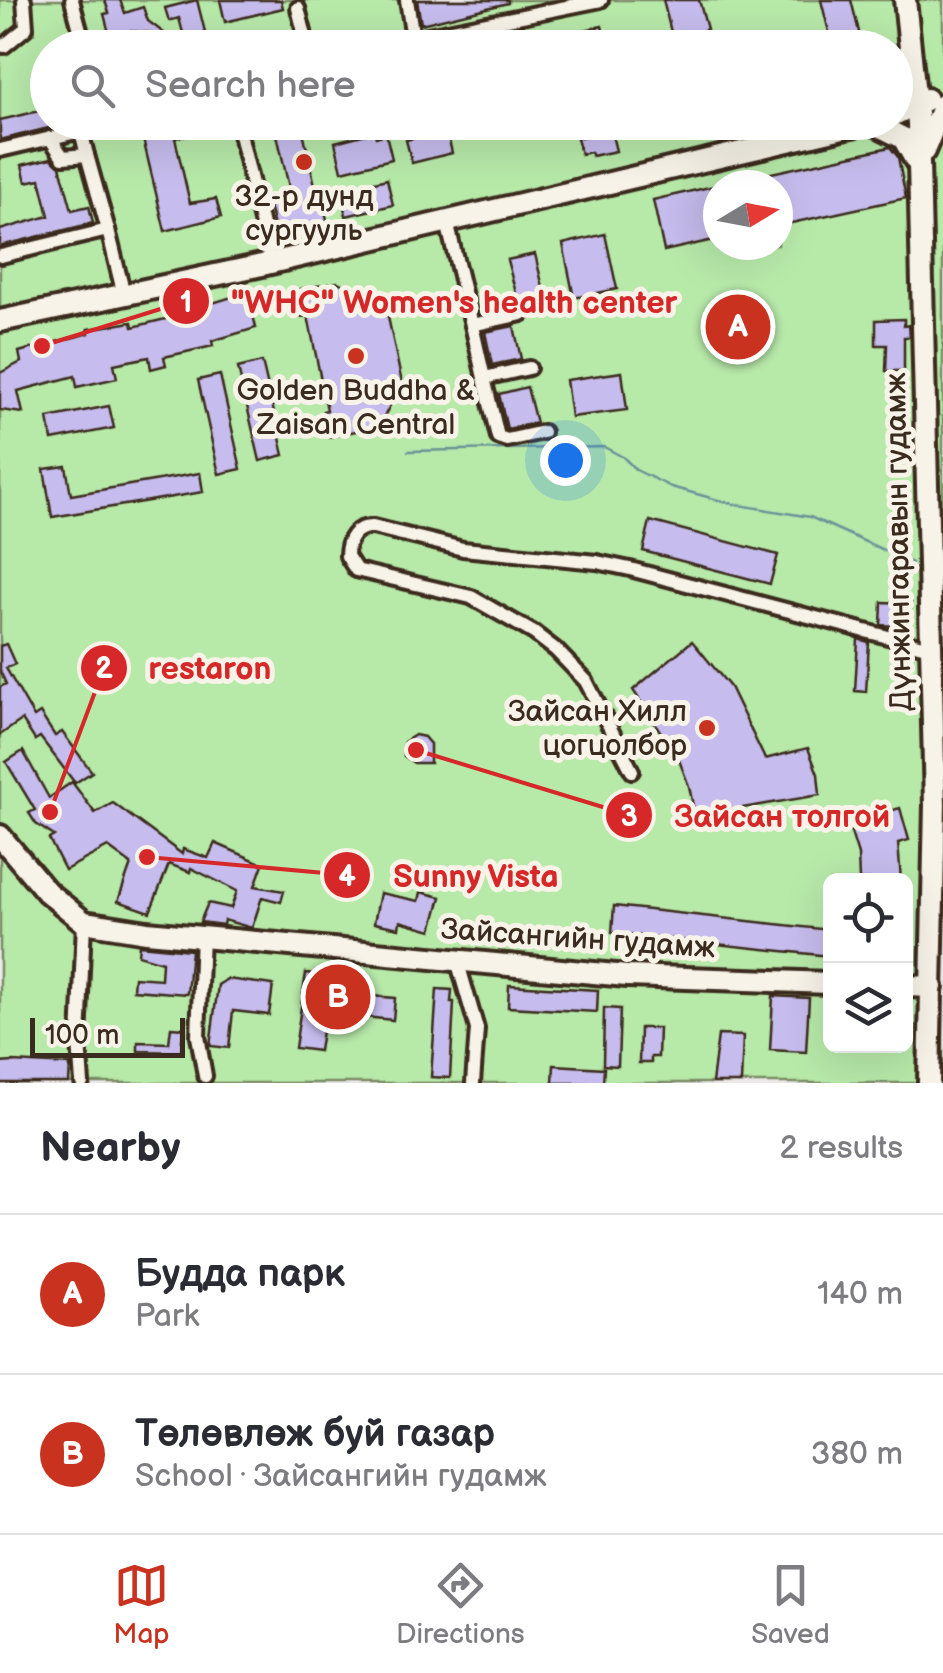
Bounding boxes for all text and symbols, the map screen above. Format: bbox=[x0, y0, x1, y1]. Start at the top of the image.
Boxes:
search box bbox=[30, 30, 913, 140]
icon: search bbox=[65, 58, 120, 113]
text: Search here bbox=[145, 63, 356, 108]
marker: 32-р дунд сургууль bbox=[293, 151, 315, 173]
north arrow bbox=[703, 170, 793, 260]
place label: 32-р дунд сургууль bbox=[234, 179, 374, 249]
callout: "WHC" Women's health center bbox=[161, 270, 698, 332]
text: "WHC" Women's health center bbox=[231, 284, 678, 323]
text: 1 bbox=[180, 285, 192, 321]
pin: A bbox=[706, 290, 770, 364]
marker: Golden Buddha & Zaisan Central bbox=[345, 345, 367, 367]
street label: Дүнжингаравын гудамж bbox=[878, 372, 920, 712]
place label: Golden Buddha & Zaisan Central bbox=[236, 373, 476, 443]
your location bbox=[540, 435, 591, 486]
callout: restaron bbox=[79, 637, 292, 699]
text: restaron bbox=[149, 650, 271, 689]
text: 2 bbox=[95, 651, 113, 687]
place label: Зайсан Хилл цогцолбор bbox=[508, 694, 687, 764]
marker: Зайсан Хилл цогцолбор bbox=[696, 717, 718, 739]
callout: Зайсан толгой bbox=[604, 784, 911, 846]
text: Зайсан толгой bbox=[674, 798, 890, 837]
text: 3 bbox=[620, 799, 638, 835]
callout: Sunny Vista bbox=[322, 844, 580, 906]
text: Sunny Vista bbox=[393, 858, 559, 897]
text: 4 bbox=[338, 859, 356, 895]
map controls bbox=[823, 873, 913, 1053]
button: locate bbox=[823, 873, 913, 963]
street label: Зайсангийн гудамж bbox=[440, 911, 716, 967]
pin: B bbox=[306, 960, 370, 1034]
button: layers bbox=[823, 963, 913, 1053]
scale bar bbox=[30, 1013, 185, 1058]
text: 100 m bbox=[45, 1019, 119, 1052]
text: Nearby bbox=[40, 1123, 180, 1174]
text: 2 results bbox=[779, 1129, 903, 1168]
text: Будда парк bbox=[135, 1252, 345, 1297]
text: A bbox=[63, 1275, 82, 1314]
text: 140 m bbox=[817, 1275, 903, 1314]
text: Park bbox=[135, 1297, 199, 1336]
text: Төлөвлөж буй газар bbox=[135, 1412, 495, 1457]
text: B bbox=[61, 1435, 84, 1474]
text: 380 m bbox=[811, 1435, 903, 1474]
text: School · Зайсангийн гудамж bbox=[135, 1457, 547, 1496]
tab: Map bbox=[113, 1558, 170, 1651]
tab: Directions bbox=[396, 1558, 525, 1651]
tab: Saved bbox=[751, 1558, 830, 1651]

